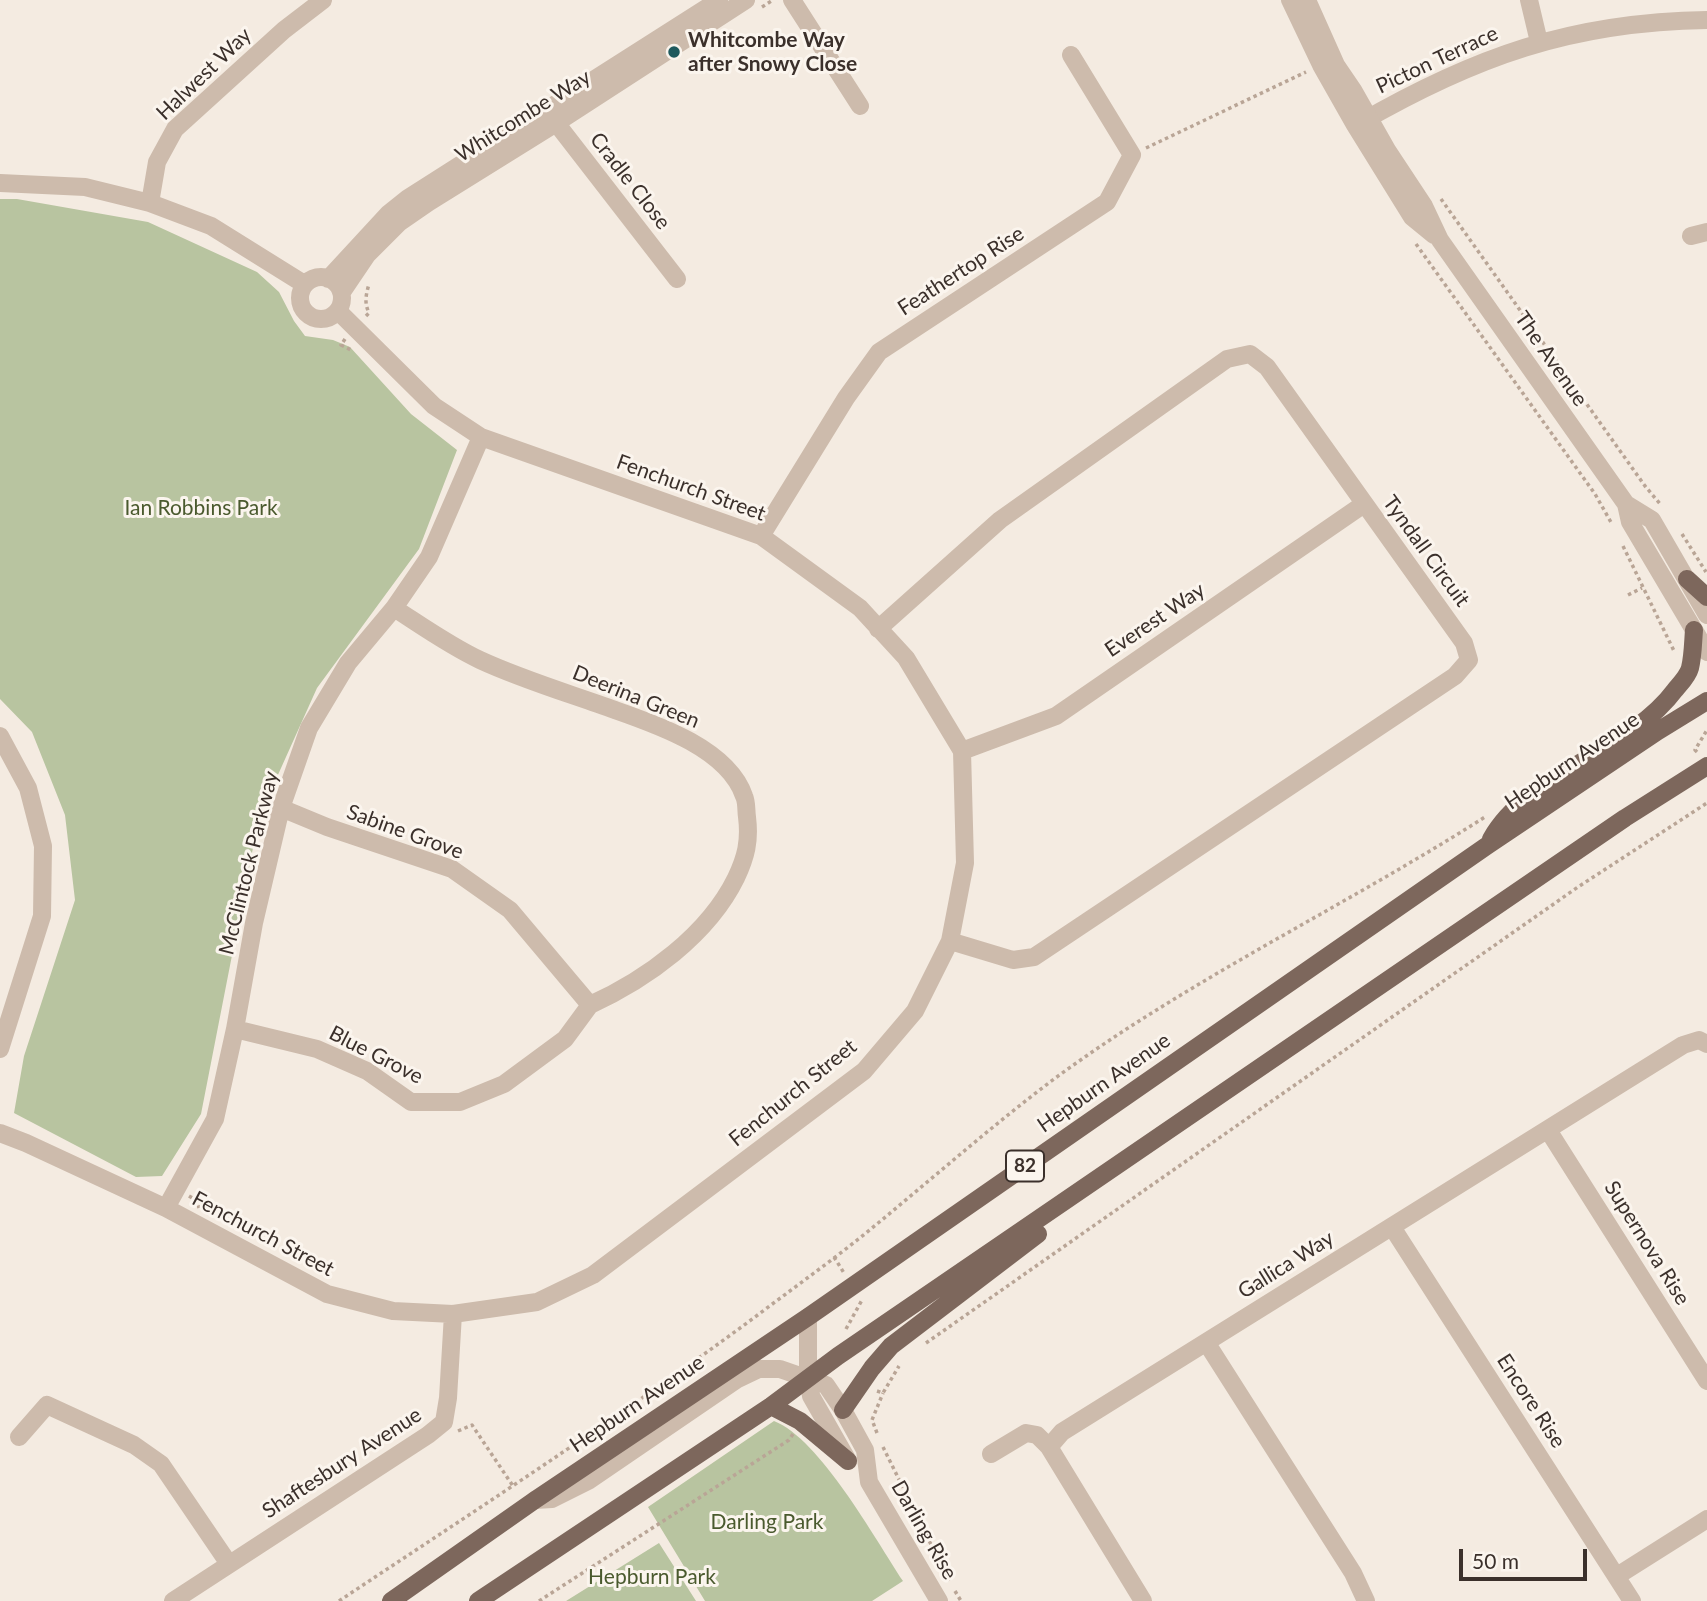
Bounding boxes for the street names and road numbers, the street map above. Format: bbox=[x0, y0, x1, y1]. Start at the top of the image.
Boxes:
street label: Picton Terrace bbox=[1372, 21, 1502, 99]
street label: Halwest Way bbox=[151, 23, 257, 125]
street label: Whitcombe Way bbox=[451, 64, 595, 168]
street label: Cradle Close bbox=[584, 127, 676, 235]
street label: Feathertop Rise bbox=[893, 221, 1029, 321]
street label: The Avenue bbox=[1509, 307, 1593, 411]
street label: Fenchurch Street bbox=[613, 449, 769, 527]
street label: Tyndall Circuit bbox=[1377, 491, 1475, 611]
street label: Everest Way bbox=[1100, 577, 1210, 663]
street label: Deerina Green bbox=[569, 660, 703, 734]
street label: Hepburn Avenue bbox=[1500, 707, 1644, 815]
street label: McClintock Parkway bbox=[214, 769, 284, 957]
street label: Sabine Grove bbox=[343, 799, 467, 865]
street label: Blue Grove bbox=[325, 1021, 427, 1089]
street label: Hepburn Avenue bbox=[1033, 1028, 1175, 1138]
street label: Fenchurch Street bbox=[724, 1034, 862, 1152]
road number: 82 bbox=[1006, 1150, 1044, 1182]
street label: Supernova Rise bbox=[1599, 1176, 1695, 1310]
street label: Fenchurch Street bbox=[188, 1186, 338, 1282]
street label: Gallica Way bbox=[1233, 1226, 1339, 1304]
street label: Encore Rise bbox=[1491, 1349, 1571, 1453]
street label: Hepburn Avenue bbox=[565, 1350, 709, 1458]
street label: Shaftesbury Avenue bbox=[258, 1402, 426, 1524]
street label: Darling Rise bbox=[886, 1476, 962, 1584]

